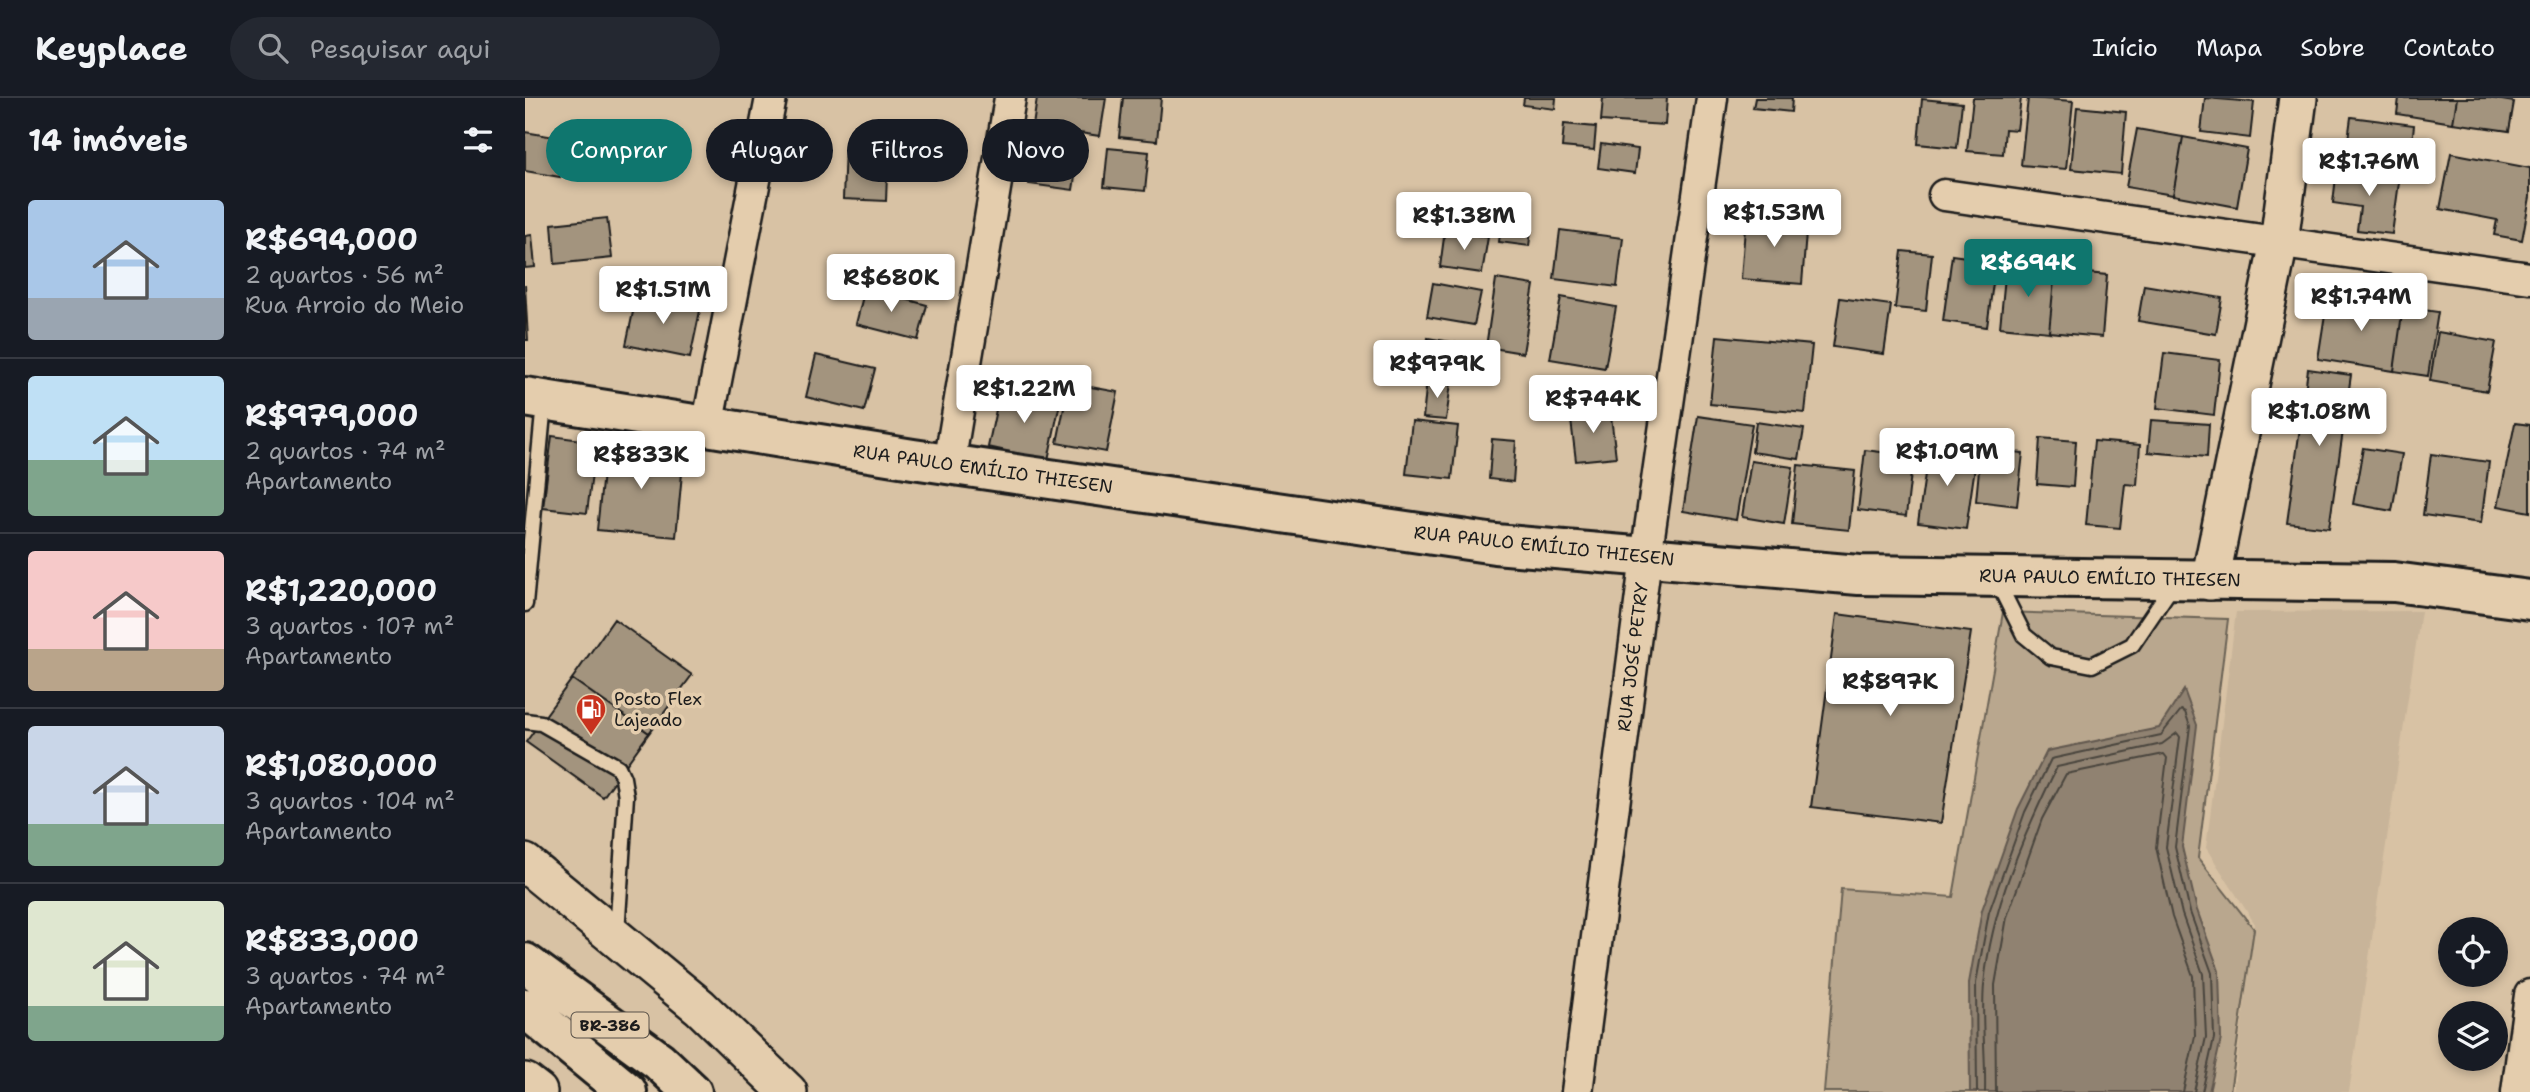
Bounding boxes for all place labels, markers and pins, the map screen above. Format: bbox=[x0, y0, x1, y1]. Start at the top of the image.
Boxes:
pin: R$1.76M bbox=[2304, 139, 2434, 198]
pin: R$1.53M bbox=[1709, 190, 1839, 249]
pin: R$1.38M bbox=[1399, 192, 1529, 252]
pin: R$694K bbox=[1971, 240, 2085, 299]
pin: R$680K bbox=[834, 254, 948, 314]
pin: R$1.51M bbox=[598, 266, 728, 326]
pin: R$1.74M bbox=[2296, 274, 2426, 333]
pin: R$979K bbox=[1380, 341, 1494, 400]
pin: R$1.22M bbox=[959, 366, 1089, 425]
pin: R$744K bbox=[1536, 376, 1650, 435]
pin: R$1.08M bbox=[2254, 388, 2384, 448]
pin: R$1.09M bbox=[1882, 428, 2012, 488]
pin: R$833K bbox=[584, 432, 698, 491]
pin: R$897K bbox=[1833, 658, 1947, 718]
place label: Posto Flex Lajeado bbox=[614, 687, 702, 732]
fuel station icon: Posto Flex Lajeado bbox=[574, 692, 608, 736]

